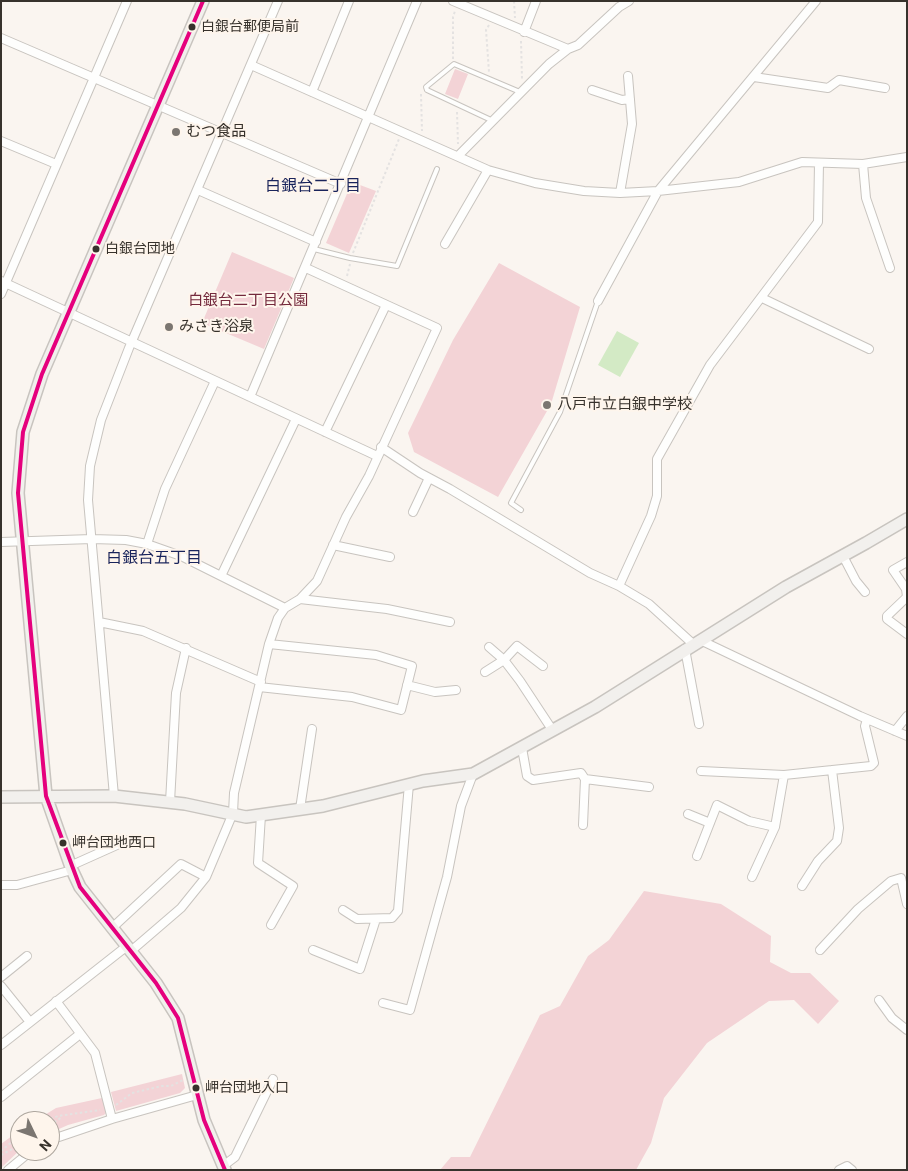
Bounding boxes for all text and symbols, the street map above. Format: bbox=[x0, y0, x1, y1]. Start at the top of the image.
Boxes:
place label: 白銀台郵便局前 bbox=[201, 19, 299, 35]
marker: 白銀台郵便局前 bbox=[187, 22, 197, 32]
place label: むつ食品 bbox=[186, 123, 246, 141]
marker: むつ食品 bbox=[170, 126, 182, 138]
district label: 白銀台二丁目 bbox=[265, 177, 361, 197]
place label: 白銀台団地 bbox=[105, 241, 175, 257]
marker: 白銀台団地 bbox=[91, 244, 101, 254]
park label: 白銀台二丁目公園 bbox=[188, 292, 308, 310]
place label: みさき浴泉 bbox=[179, 318, 254, 336]
marker: みさき浴泉 bbox=[163, 321, 175, 333]
place label: 八戸市立白銀中学校 bbox=[557, 396, 692, 414]
marker: 八戸市立白銀中学校 bbox=[541, 399, 553, 411]
district label: 白銀台五丁目 bbox=[106, 549, 202, 569]
place label: 岬台団地西口 bbox=[72, 835, 156, 851]
marker: 岬台団地西口 bbox=[58, 838, 68, 848]
place label: 岬台団地入口 bbox=[205, 1080, 289, 1096]
marker: 岬台団地入口 bbox=[191, 1083, 201, 1093]
north arrow bbox=[10, 1111, 60, 1161]
text: N bbox=[36, 1136, 55, 1154]

